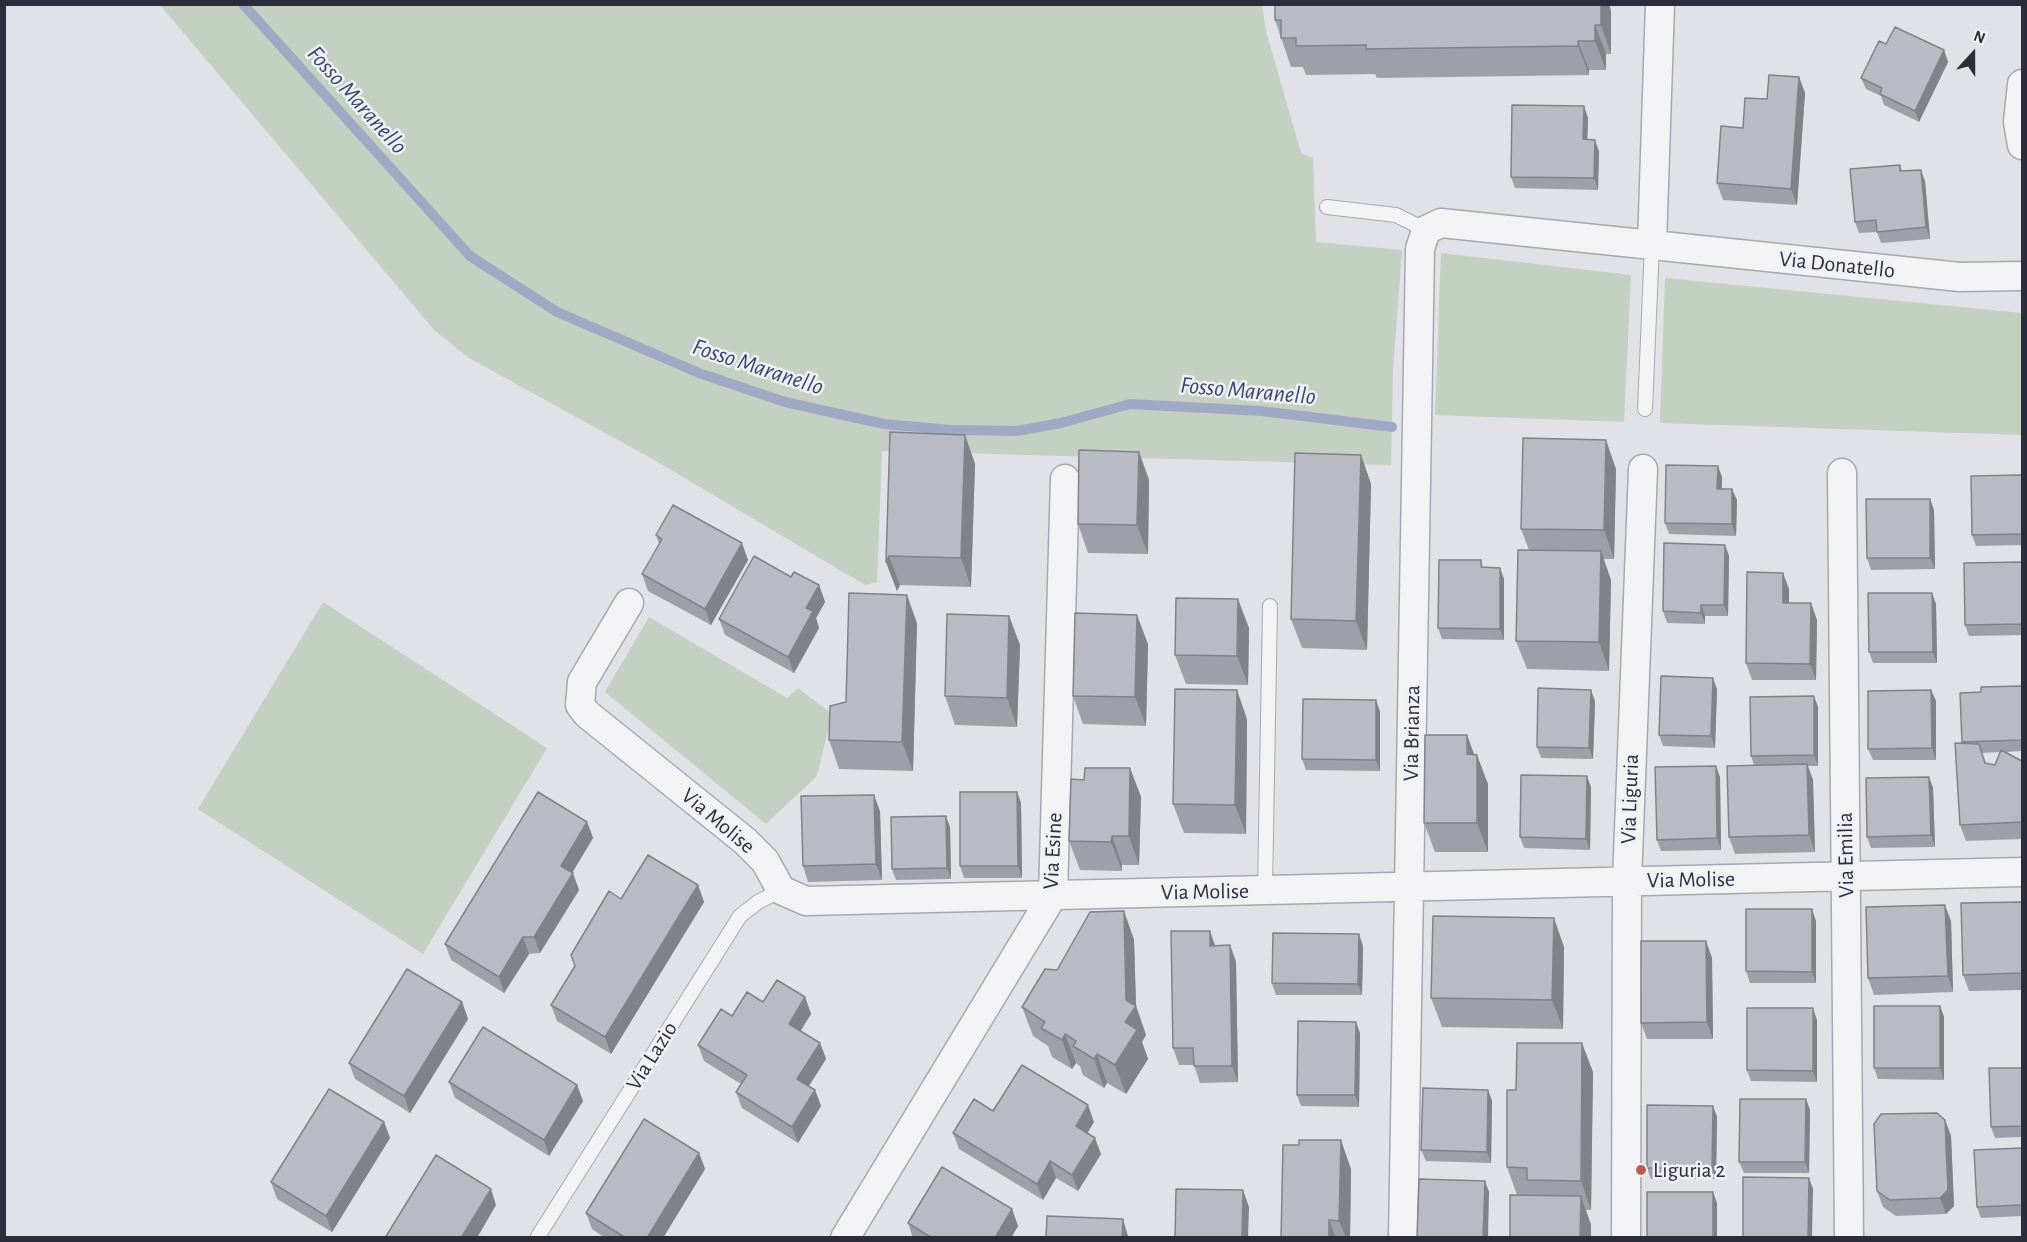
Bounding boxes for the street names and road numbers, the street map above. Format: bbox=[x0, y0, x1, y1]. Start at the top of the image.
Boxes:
street label: Via Donatello bbox=[1778, 246, 1896, 284]
street label: Via Brianza bbox=[1398, 685, 1426, 781]
street label: Via Liguria bbox=[1615, 753, 1645, 845]
street label: Via Molise bbox=[676, 783, 760, 859]
street label: Via Esine bbox=[1038, 812, 1068, 890]
street label: Via Emilia bbox=[1832, 812, 1860, 898]
street label: Via Molise bbox=[1647, 866, 1735, 894]
street label: Via Molise bbox=[1161, 878, 1249, 906]
street label: Via Lazio bbox=[621, 1017, 683, 1095]

